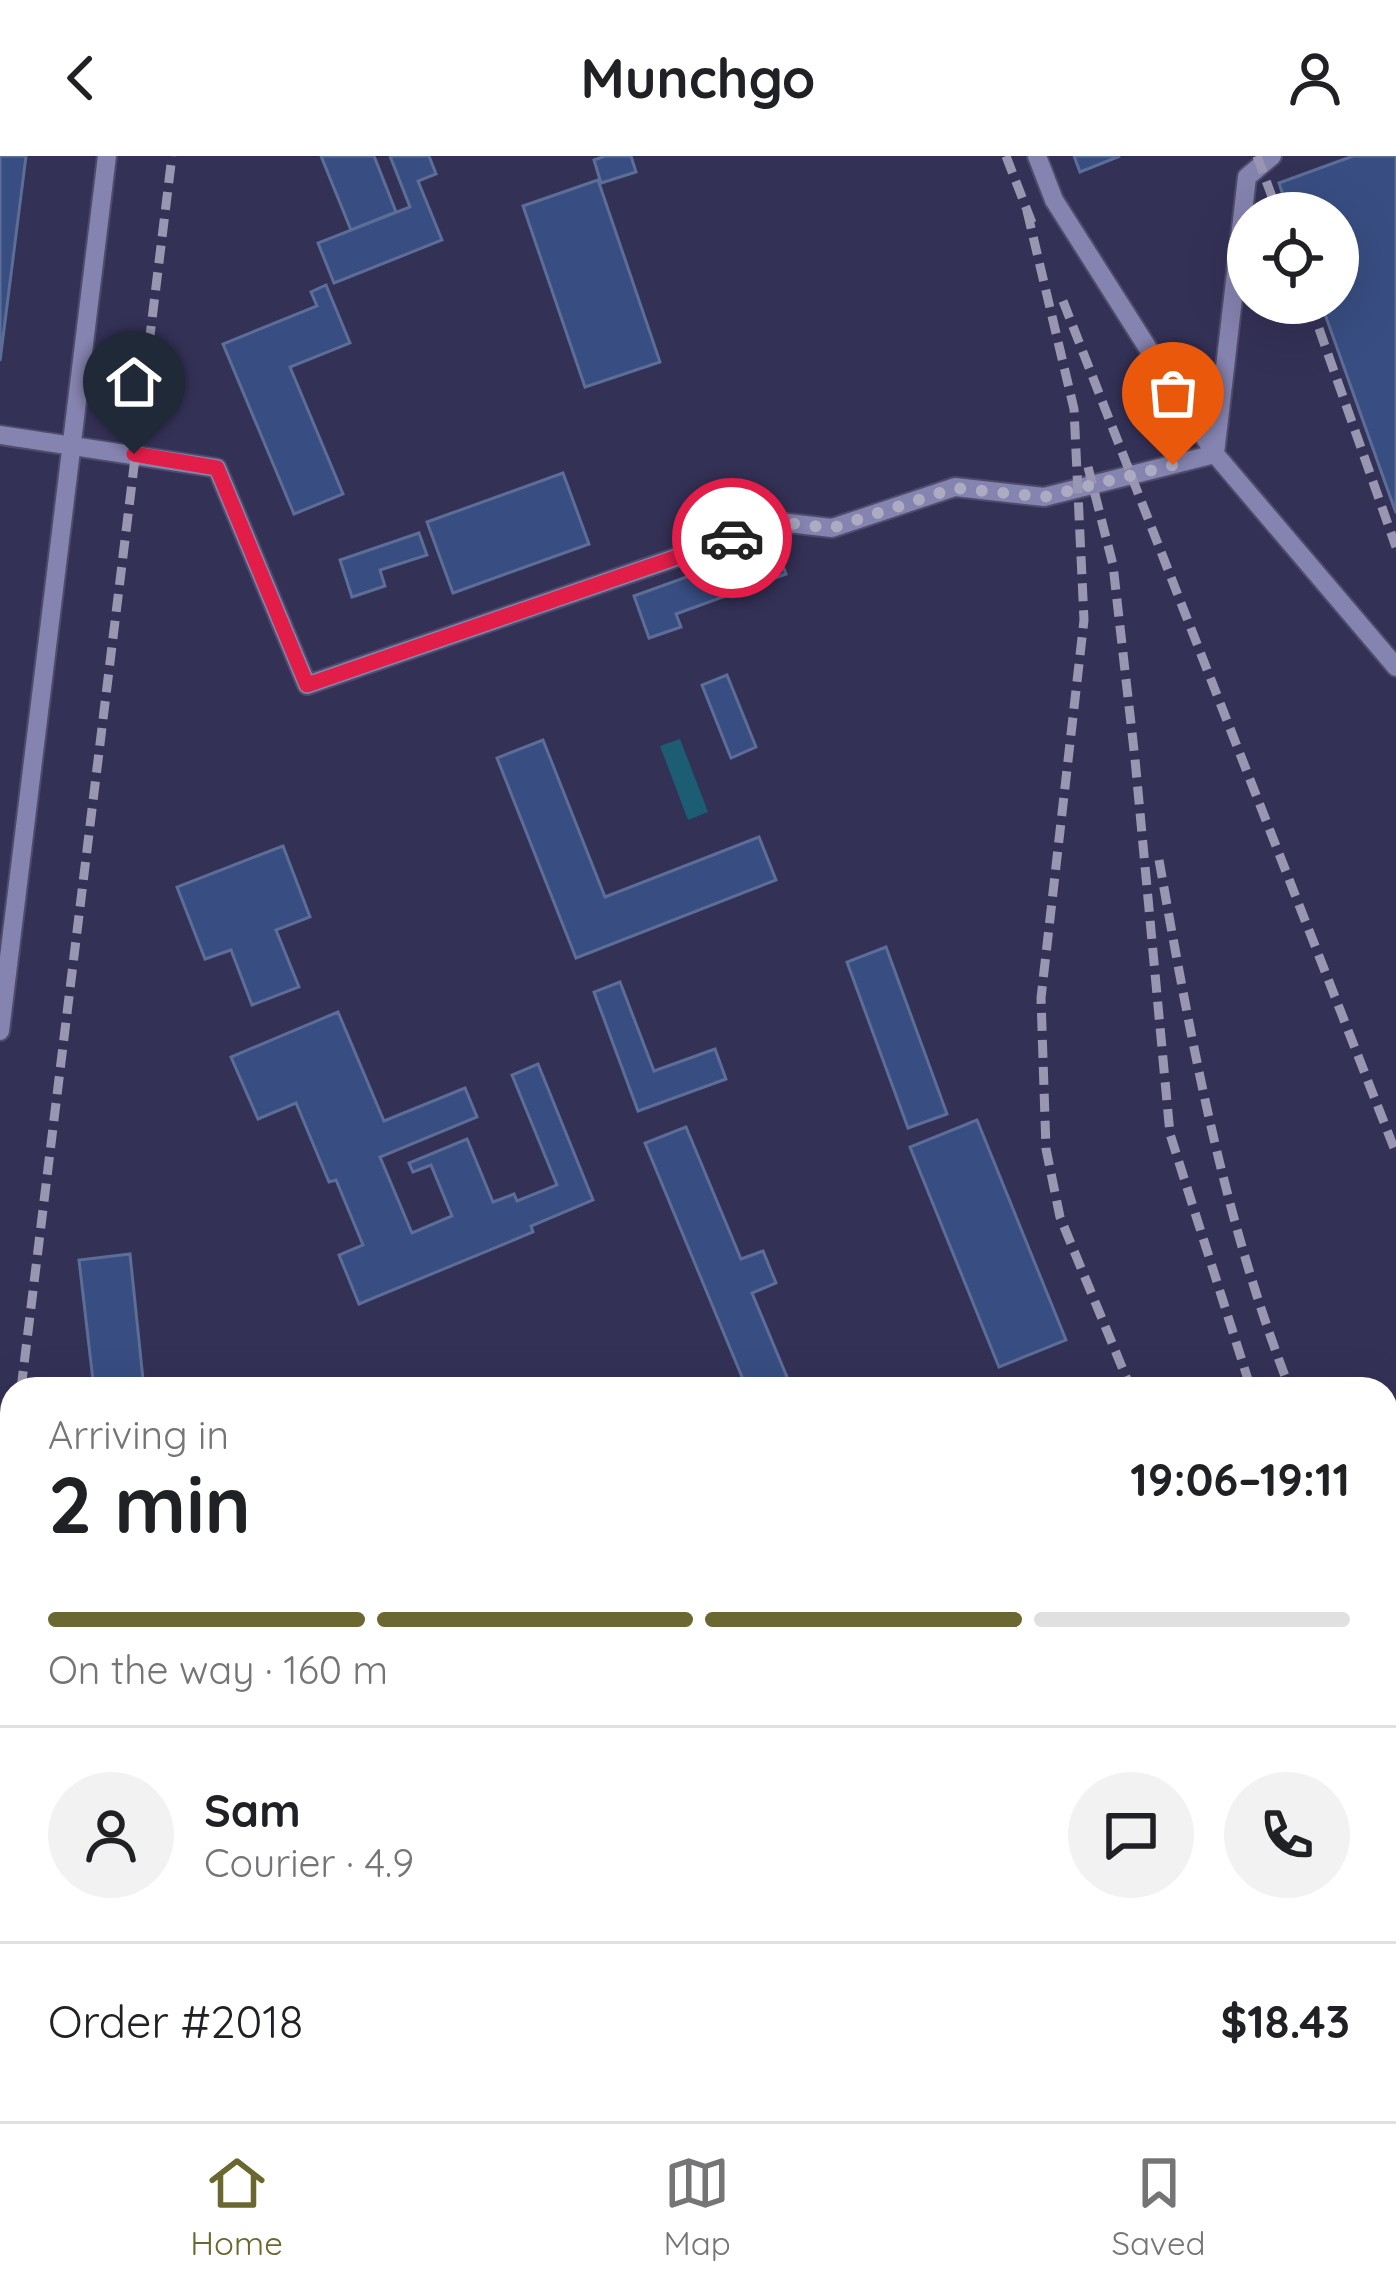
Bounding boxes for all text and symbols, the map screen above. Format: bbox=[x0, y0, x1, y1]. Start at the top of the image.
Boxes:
text: Munchgo bbox=[581, 44, 815, 112]
icon: back bbox=[48, 45, 114, 111]
icon: person bbox=[1282, 45, 1348, 111]
map controls bbox=[1227, 192, 1359, 324]
button: locate bbox=[1227, 192, 1359, 324]
pin bbox=[83, 331, 185, 454]
pin bbox=[1122, 342, 1224, 465]
icon: home bbox=[101, 349, 167, 415]
icon: bag bbox=[1140, 360, 1206, 426]
courier bbox=[672, 478, 792, 598]
icon: car bbox=[699, 505, 765, 571]
text: Arriving in bbox=[48, 1410, 229, 1459]
text: 19:06–19:11 bbox=[1130, 1451, 1350, 1507]
text: 2 min bbox=[48, 1455, 251, 1553]
text: On the way · 160 m bbox=[48, 1645, 388, 1694]
button: person bbox=[48, 1772, 174, 1898]
button: chat bbox=[1068, 1772, 1194, 1898]
button: phone bbox=[1224, 1772, 1350, 1898]
text: Sam bbox=[204, 1782, 301, 1838]
text: Courier · 4.9 bbox=[204, 1838, 414, 1887]
text: Order #2018 bbox=[48, 1993, 303, 2049]
text: $18.43 bbox=[1220, 1993, 1350, 2049]
tab: Home bbox=[190, 2150, 283, 2263]
tab: Map bbox=[664, 2150, 731, 2263]
tab: Saved bbox=[1112, 2150, 1206, 2263]

